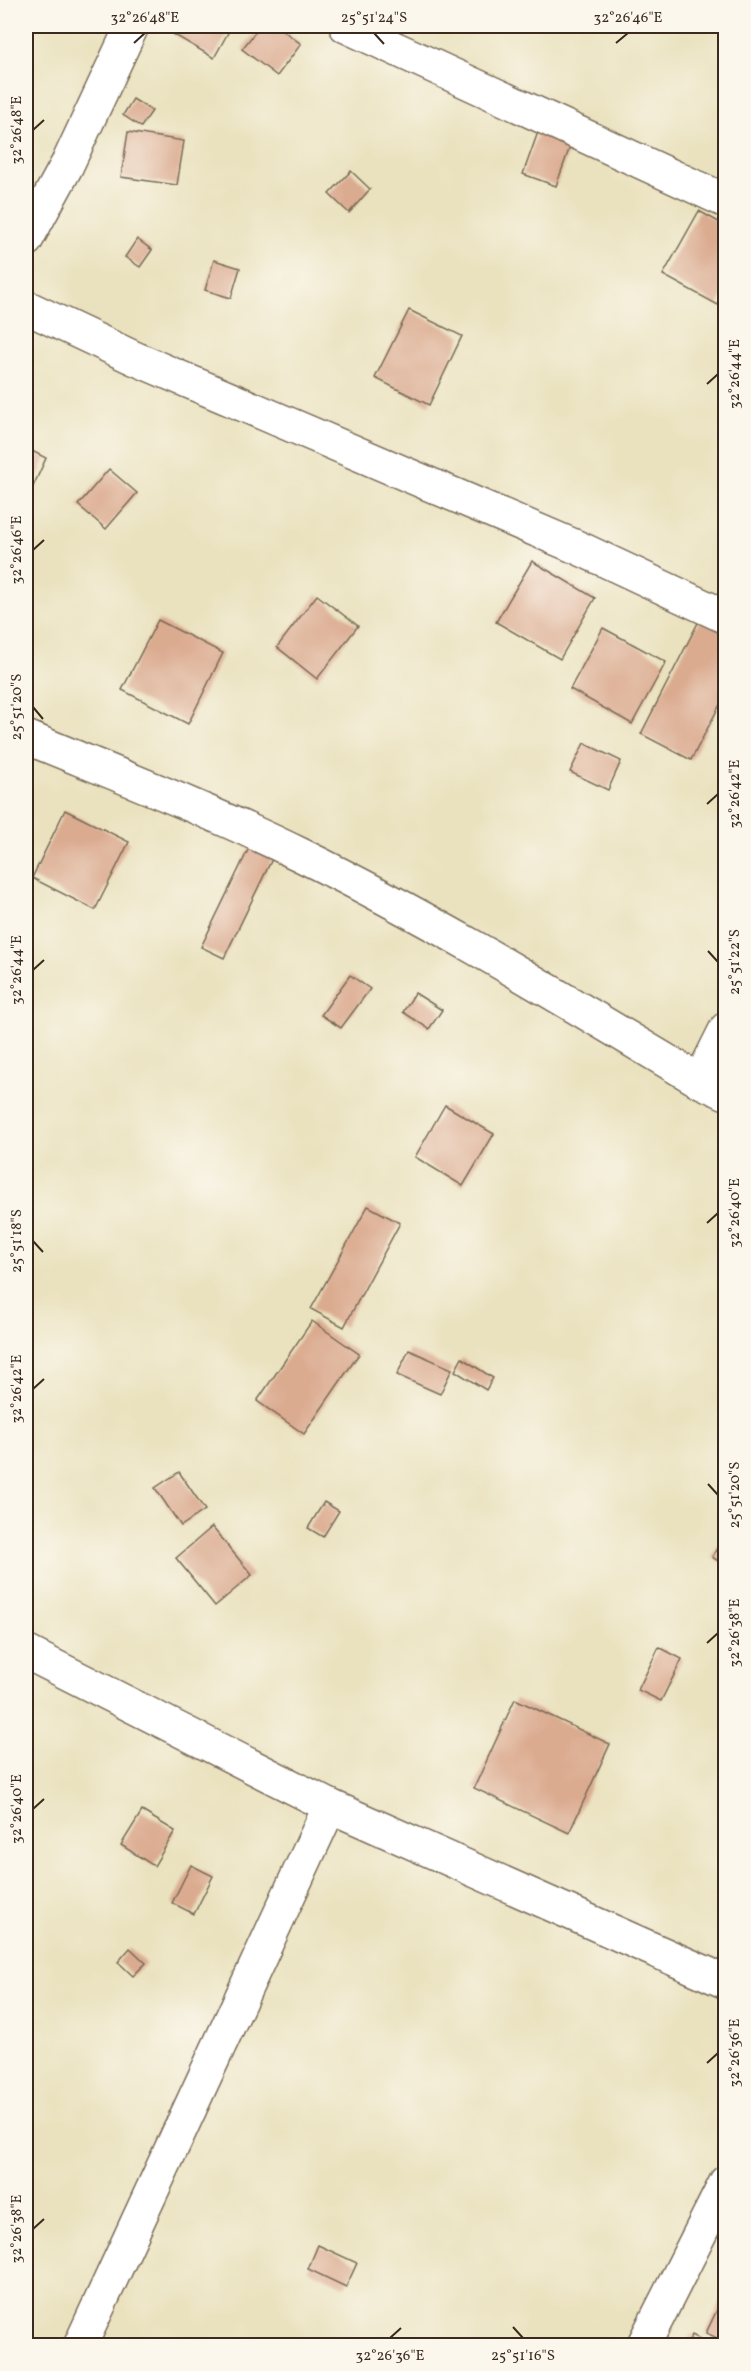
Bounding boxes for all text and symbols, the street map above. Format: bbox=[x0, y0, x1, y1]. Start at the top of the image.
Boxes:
text: 32°26'48"E bbox=[111, 8, 179, 29]
text: 25°51'24"S bbox=[341, 8, 407, 29]
text: 32°26'46"E bbox=[594, 8, 662, 29]
text: 32°26'48"E bbox=[7, 96, 28, 164]
text: 32°26'44"E bbox=[725, 339, 746, 409]
text: 32°26'46"E bbox=[7, 516, 28, 584]
text: 25°51'20"S bbox=[7, 674, 28, 740]
text: 32°26'42"E bbox=[725, 759, 746, 829]
text: 25°51'22"S bbox=[725, 929, 746, 995]
text: 32°26'44"E bbox=[7, 935, 28, 1005]
text: 32°26'40"E bbox=[725, 1178, 746, 1248]
text: 25°51'18"S bbox=[7, 1209, 28, 1273]
text: 32°26'42"E bbox=[7, 1354, 28, 1424]
text: 25°51'20"S bbox=[725, 1462, 746, 1528]
text: 32°26'38"E bbox=[725, 1598, 746, 1668]
text: 32°26'40"E bbox=[7, 1774, 28, 1844]
text: 32°26'36"E bbox=[725, 2019, 746, 2087]
text: 32°26'38"E bbox=[7, 2194, 28, 2264]
text: 32°26'36"E bbox=[356, 2346, 424, 2367]
text: 25°51'16"S bbox=[491, 2346, 555, 2367]

